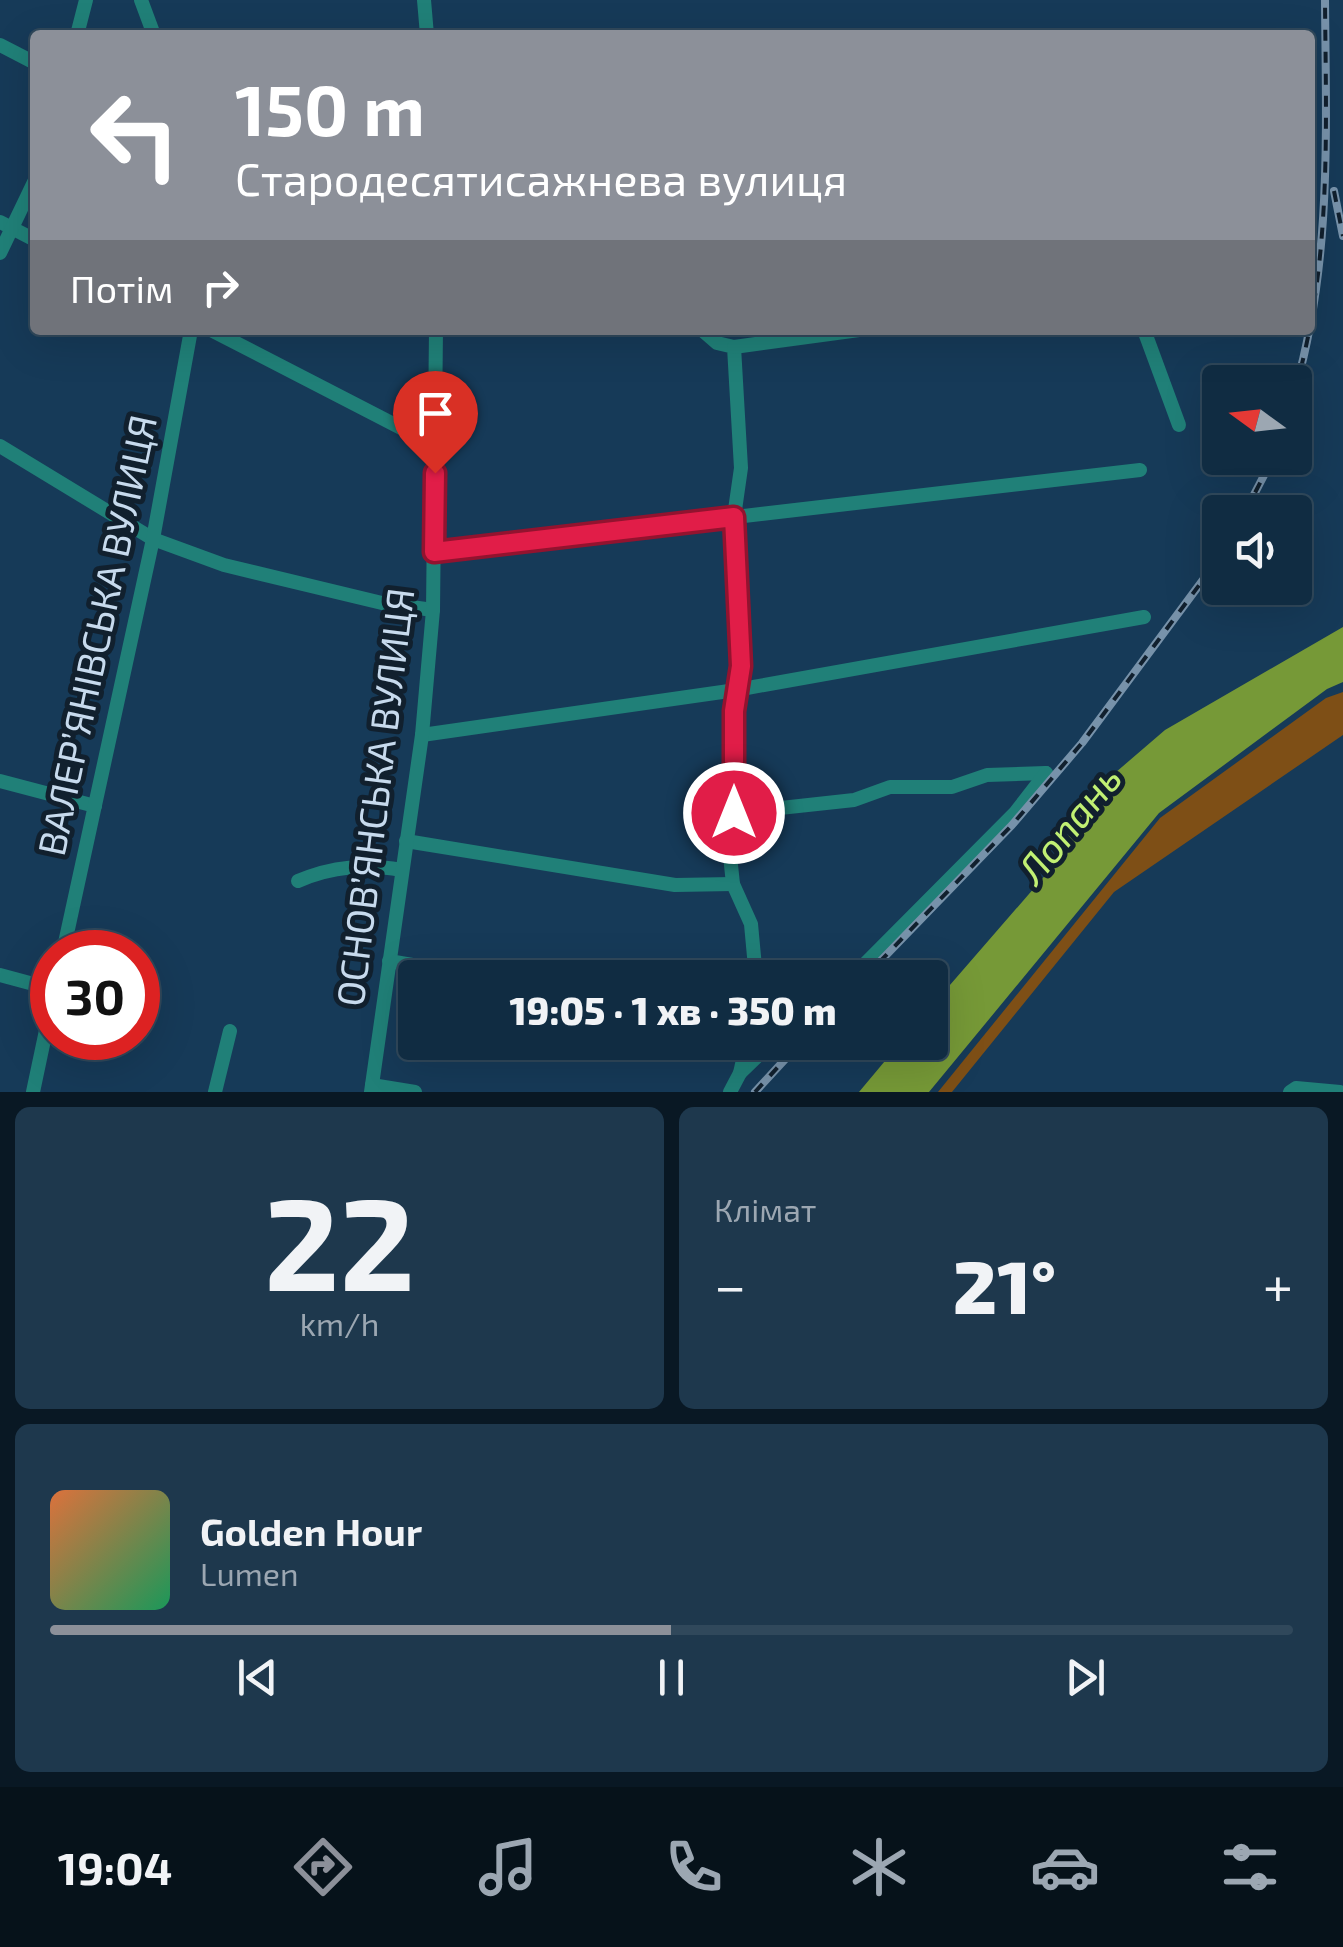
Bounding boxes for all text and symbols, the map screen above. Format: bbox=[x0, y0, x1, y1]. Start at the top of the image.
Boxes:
text: 150 m bbox=[235, 66, 425, 150]
icon: left bbox=[70, 70, 200, 200]
text: Стародесятисажнева вулиця bbox=[235, 151, 847, 205]
icon: right bbox=[193, 260, 248, 315]
text: Потім bbox=[70, 265, 173, 311]
north arrow bbox=[1202, 365, 1312, 475]
map controls bbox=[1202, 365, 1312, 605]
pin bbox=[393, 371, 478, 474]
icon: arrive bbox=[408, 386, 463, 441]
street label: ВАЛЕР’ЯНІВСЬКА ВУЛИЦЯ bbox=[27, 411, 165, 859]
button: sound bbox=[1202, 495, 1312, 605]
street label: ОСНОВ’ЯНСЬКА ВУЛИЦЯ bbox=[326, 585, 422, 1009]
water label: Лопань bbox=[1005, 754, 1130, 893]
position arrow bbox=[682, 761, 786, 865]
speed limit sign: 30 bbox=[30, 930, 160, 1060]
text: 19:05 · 1 хв · 350 m bbox=[509, 987, 837, 1033]
text: 22 bbox=[264, 1161, 415, 1317]
text: Клімат bbox=[714, 1190, 817, 1228]
text: 21° bbox=[953, 1239, 1056, 1329]
text: − bbox=[714, 1251, 746, 1317]
text: + bbox=[1263, 1251, 1293, 1317]
text: km/h bbox=[300, 1304, 379, 1342]
text: Golden Hour bbox=[200, 1508, 422, 1554]
text: Lumen bbox=[200, 1554, 299, 1592]
icon: previous bbox=[230, 1650, 285, 1705]
icon: pause bbox=[644, 1650, 699, 1705]
icon: next bbox=[1058, 1650, 1113, 1705]
icon: directions bbox=[288, 1832, 358, 1902]
icon: music bbox=[473, 1832, 543, 1902]
icon: phone bbox=[659, 1832, 729, 1902]
icon: climate bbox=[844, 1832, 914, 1902]
icon: car bbox=[1030, 1832, 1100, 1902]
icon: filters bbox=[1215, 1832, 1285, 1902]
text: 19:04 bbox=[58, 1840, 172, 1894]

